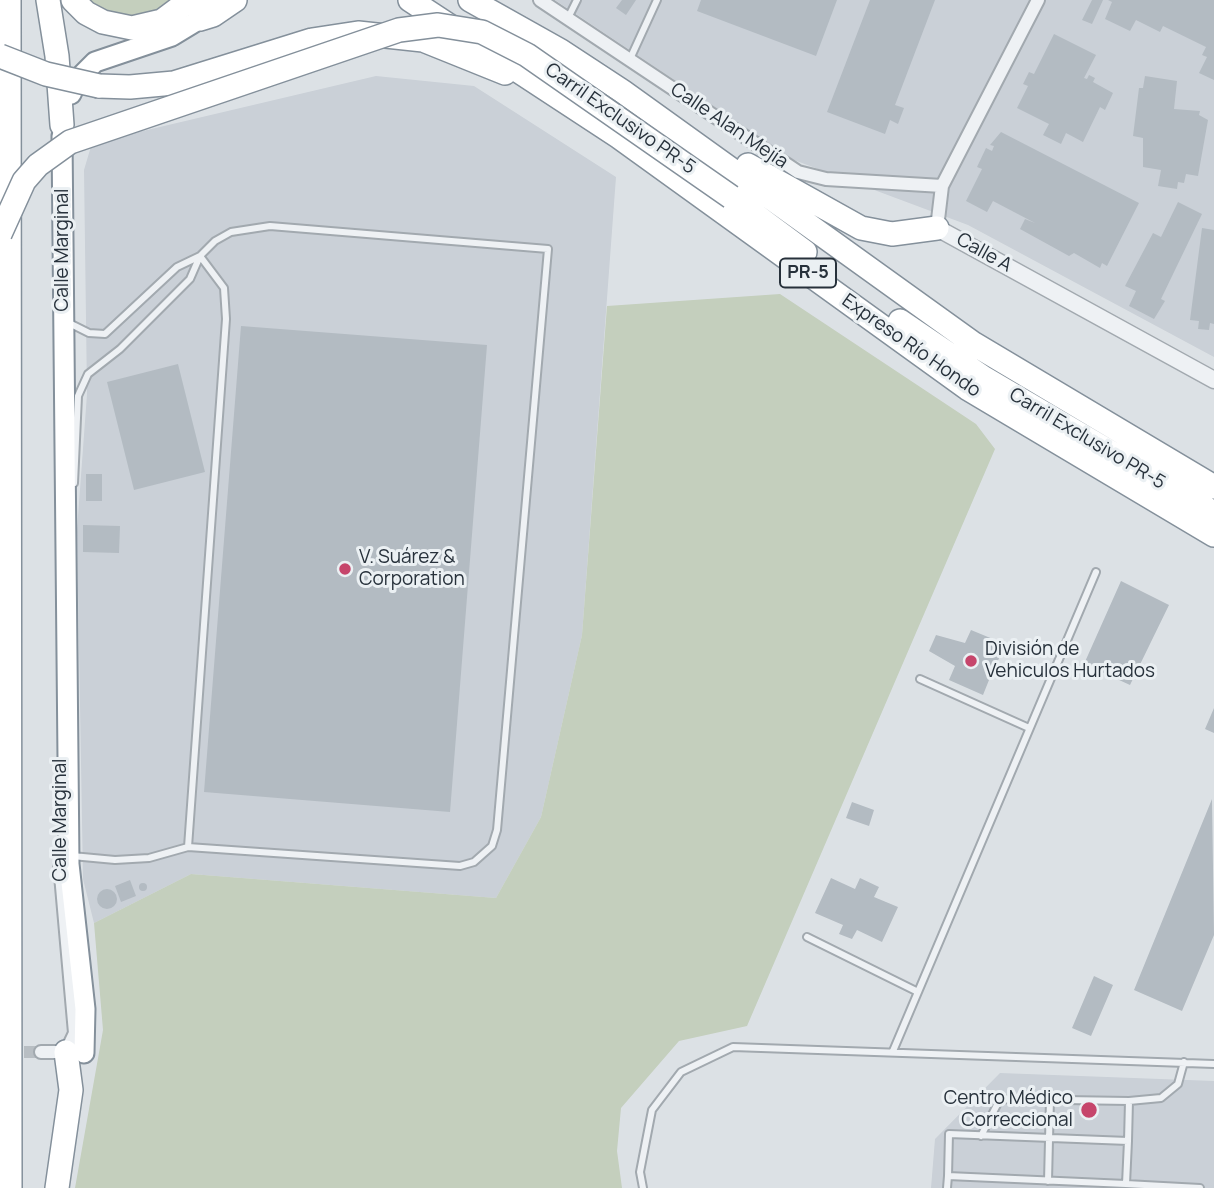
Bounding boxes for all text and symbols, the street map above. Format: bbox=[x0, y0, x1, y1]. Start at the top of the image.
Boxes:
street label: Carril Exclusivo PR-5 bbox=[541, 59, 699, 179]
street label: Calle Alan Mejía bbox=[666, 78, 792, 174]
street label: Calle Marginal bbox=[52, 189, 74, 311]
street label: Calle A bbox=[952, 228, 1016, 278]
road number: PR-5 bbox=[780, 258, 836, 288]
street label: Expreso Río Hondo bbox=[837, 290, 985, 402]
street label: Carril Exclusivo PR-5 bbox=[1005, 383, 1169, 495]
place label: V. Suárez & Corporation bbox=[359, 547, 465, 591]
marker: V. Suárez & Corporation bbox=[337, 561, 353, 577]
place label: División de Vehiculos Hurtados bbox=[985, 639, 1155, 683]
marker: División de Vehiculos Hurtados bbox=[963, 653, 979, 669]
street label: Calle Marginal bbox=[50, 759, 72, 881]
place label: Centro Médico Correccional bbox=[944, 1088, 1073, 1132]
marker: Centro Médico Correccional bbox=[1079, 1100, 1099, 1120]

